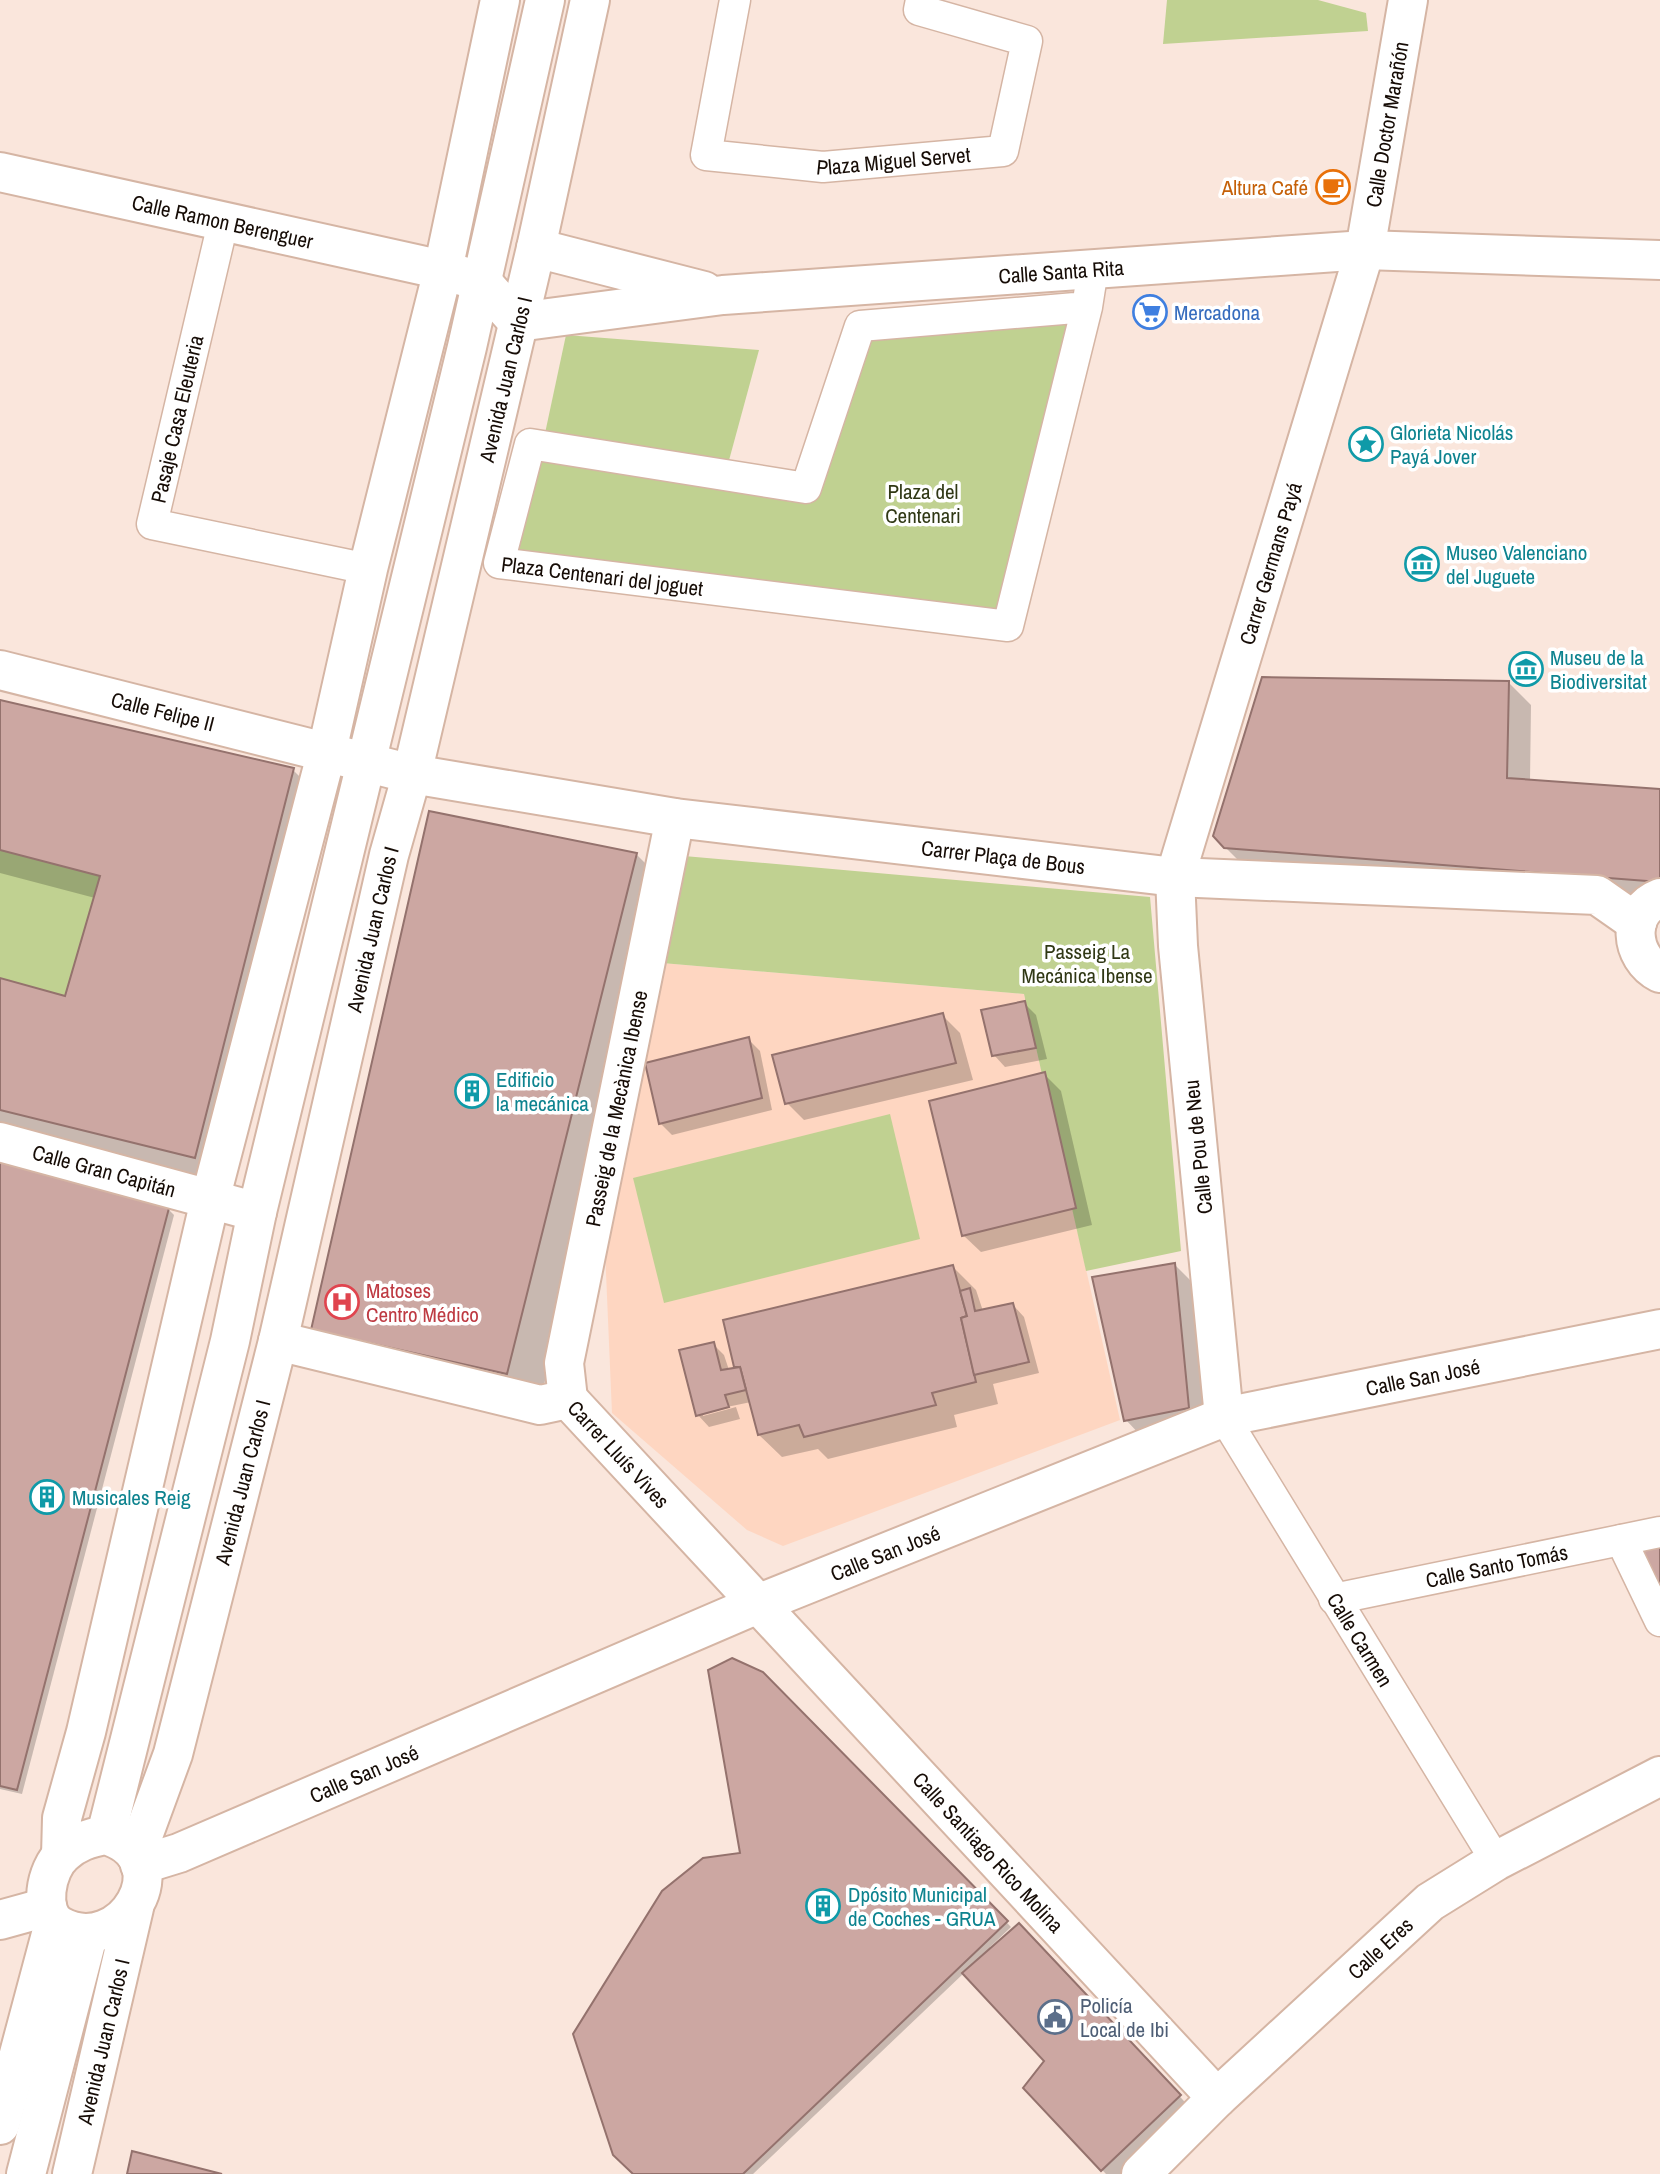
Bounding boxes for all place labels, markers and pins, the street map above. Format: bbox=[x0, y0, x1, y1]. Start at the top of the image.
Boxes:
cafe icon: Altura Café bbox=[1314, 168, 1352, 206]
place label: Altura Café bbox=[1221, 173, 1308, 202]
supermarket icon: Mercadona bbox=[1131, 293, 1169, 331]
place label: Mercadona bbox=[1174, 298, 1261, 327]
place label: Glorieta Nicolás Payá Jover bbox=[1390, 418, 1513, 471]
place icon: Glorieta Nicolás Payá Jover bbox=[1347, 425, 1385, 463]
place label: Museo Valenciano del Juguete bbox=[1446, 538, 1587, 591]
museum icon: Museo Valenciano del Juguete bbox=[1403, 545, 1441, 583]
place label: Museu de la Biodiversitat bbox=[1550, 643, 1647, 696]
museum icon: Museu de la Biodiversitat bbox=[1507, 650, 1545, 688]
place label: Edificio la mecánica bbox=[496, 1065, 589, 1118]
building icon: Edificio la mecánica bbox=[453, 1072, 491, 1110]
place label: Matoses Centro Médico bbox=[366, 1276, 479, 1329]
hospital icon: Matoses Centro Médico bbox=[323, 1283, 361, 1321]
building icon: Musicales Reig bbox=[28, 1478, 66, 1516]
place label: Musicales Reig bbox=[72, 1483, 191, 1512]
place label: Dpósito Municipal de Coches - GRUA bbox=[848, 1880, 996, 1933]
building icon: Dpósito Municipal de Coches - GRUA bbox=[804, 1887, 842, 1925]
place label: Policía Local de Ibi bbox=[1080, 1991, 1169, 2044]
public building icon: Policía Local de Ibi bbox=[1036, 1998, 1074, 2036]

